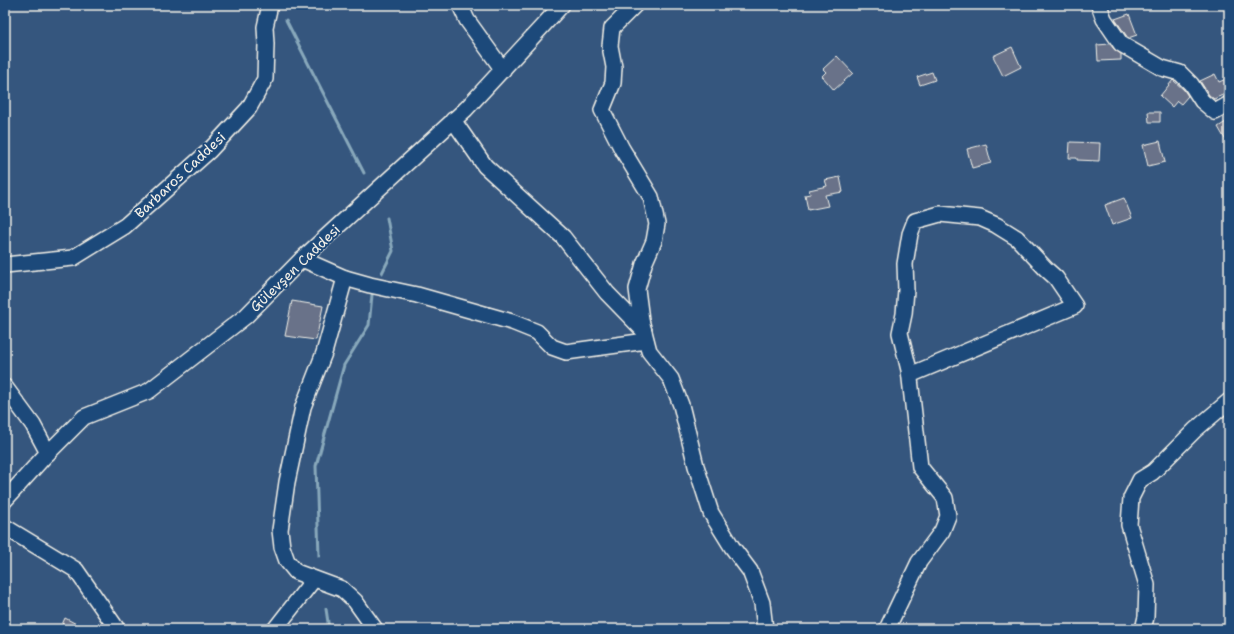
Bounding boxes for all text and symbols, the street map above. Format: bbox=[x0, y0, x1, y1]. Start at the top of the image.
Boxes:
street label: Barbaros Caddesi bbox=[131, 128, 229, 222]
street label: Gülevşen Caddesi bbox=[246, 220, 344, 316]

